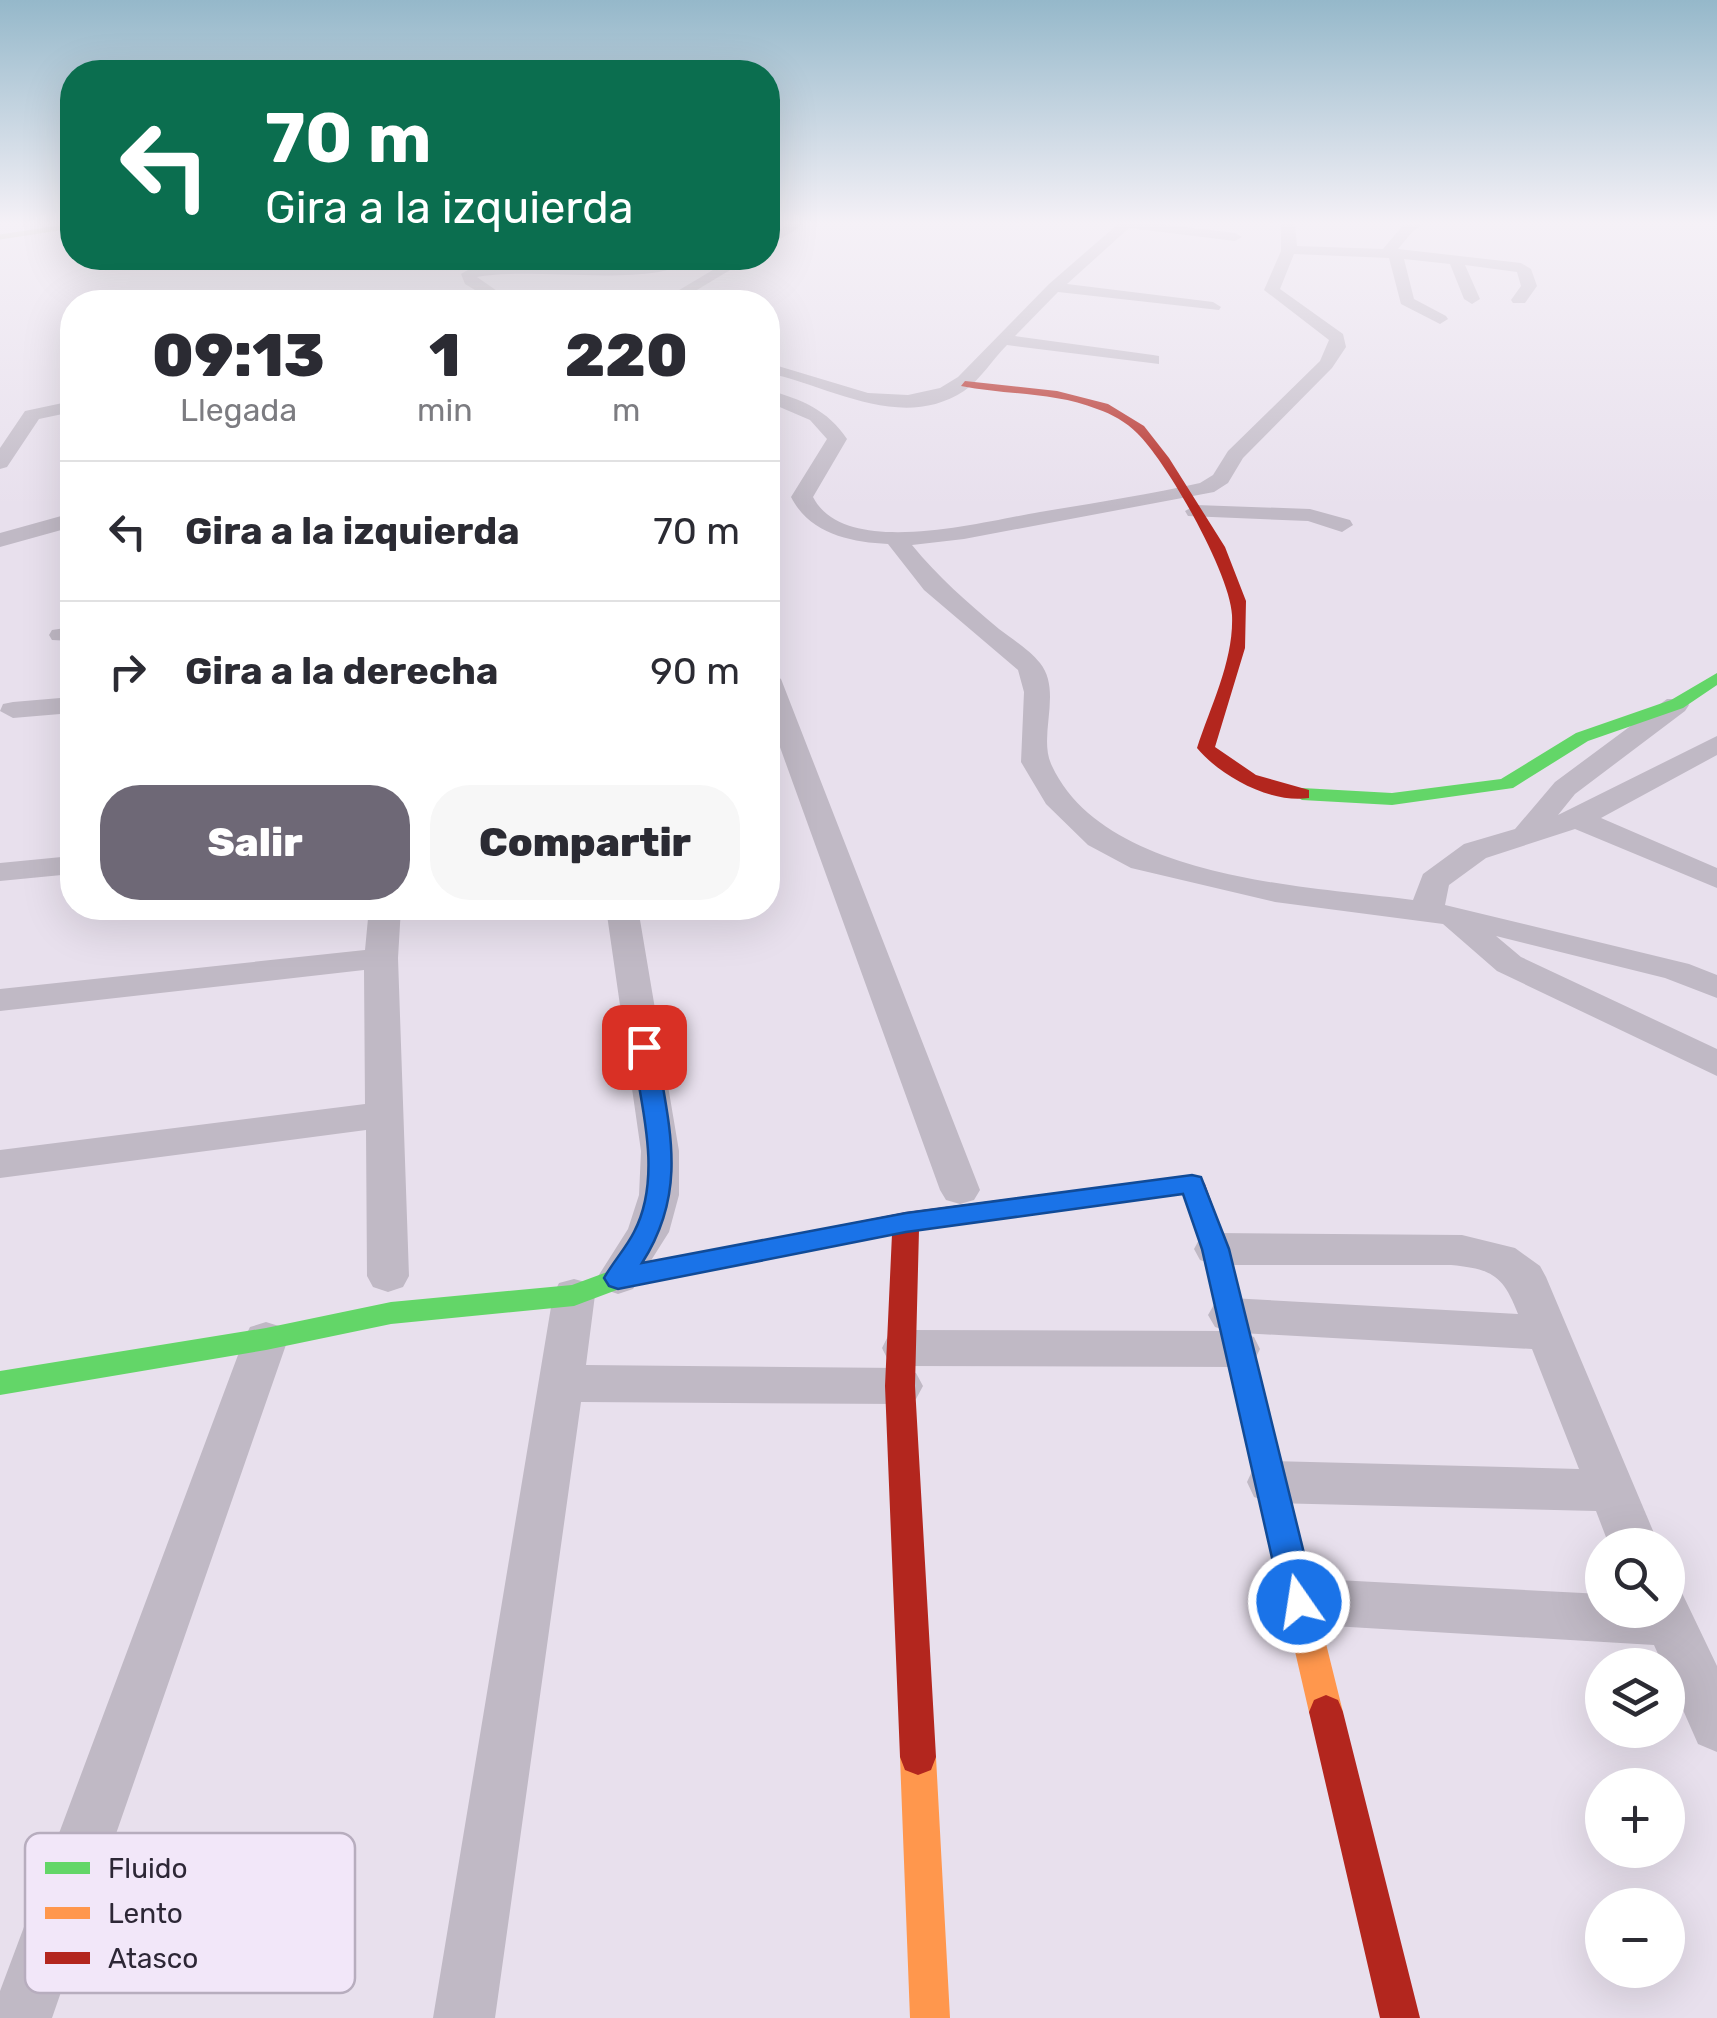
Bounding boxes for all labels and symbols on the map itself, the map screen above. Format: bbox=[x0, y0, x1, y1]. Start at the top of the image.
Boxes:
pin bbox=[602, 1005, 687, 1090]
position arrow bbox=[1247, 1550, 1351, 1654]
legend bbox=[25, 1833, 355, 1993]
text: Fluido bbox=[108, 1852, 188, 1885]
text: Lento bbox=[108, 1897, 183, 1930]
text: Atasco bbox=[108, 1942, 198, 1975]

